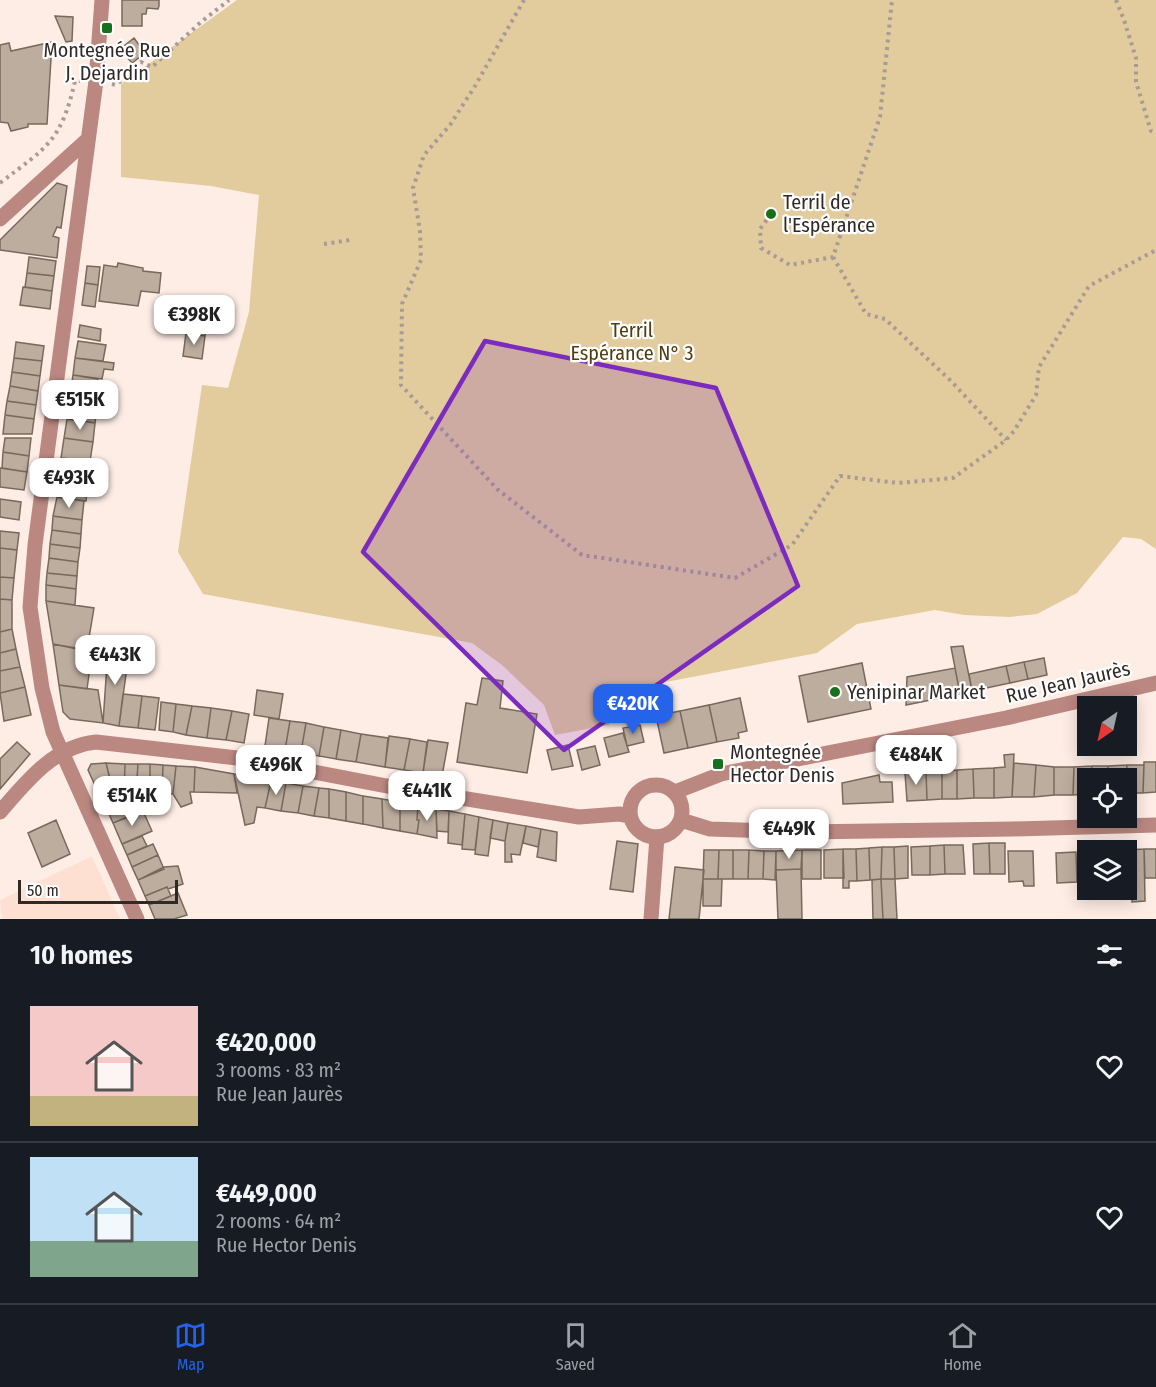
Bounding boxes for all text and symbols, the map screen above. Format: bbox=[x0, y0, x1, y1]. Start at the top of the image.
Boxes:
marker: Montegnée Rue J. Dejardin bbox=[100, 21, 114, 35]
place label: Montegnée Rue J. Dejardin bbox=[43, 38, 171, 85]
place label: Terril de l'Espérance bbox=[783, 190, 875, 237]
marker: Terril de l'Espérance bbox=[764, 207, 778, 221]
pin: €398K bbox=[152, 295, 236, 346]
text: €398K bbox=[168, 302, 220, 326]
park label: Terril Espérance N° 3 bbox=[570, 318, 694, 365]
pin: €515K bbox=[38, 380, 122, 431]
text: €515K bbox=[55, 387, 105, 411]
pin: €493K bbox=[27, 458, 111, 509]
text: €493K bbox=[43, 465, 95, 489]
pin: €443K bbox=[73, 635, 157, 686]
text: €443K bbox=[89, 642, 141, 666]
street label: Rue Jean Jaurès bbox=[1004, 656, 1132, 708]
place label: Yenipinar Market bbox=[847, 680, 986, 704]
pin: €420K bbox=[591, 684, 675, 735]
marker: Yenipinar Market bbox=[828, 685, 842, 699]
text: €420K bbox=[607, 691, 659, 715]
north arrow bbox=[1077, 696, 1137, 756]
map controls bbox=[1077, 696, 1137, 900]
pin: €484K bbox=[874, 735, 958, 786]
place label: Montegnée Hector Denis bbox=[730, 740, 835, 787]
text: €484K bbox=[890, 742, 942, 766]
pin: €496K bbox=[234, 745, 318, 796]
text: €496K bbox=[250, 752, 302, 776]
marker: Montegnée Hector Denis bbox=[711, 757, 725, 771]
button: locate bbox=[1077, 768, 1137, 828]
pin: €441K bbox=[385, 771, 469, 822]
pin: €514K bbox=[90, 776, 174, 827]
text: €441K bbox=[402, 778, 452, 802]
text: €514K bbox=[107, 783, 157, 807]
pin: €449K bbox=[747, 809, 831, 860]
text: €449K bbox=[763, 816, 815, 840]
button: layers bbox=[1077, 840, 1137, 900]
scale bar bbox=[18, 877, 178, 904]
text: 50 m bbox=[27, 881, 59, 900]
icon: filters bbox=[1093, 939, 1126, 972]
text: 10 homes bbox=[30, 940, 133, 971]
text: €420,000 bbox=[216, 1027, 317, 1058]
icon: home bbox=[78, 1030, 150, 1102]
icon: heart bbox=[1093, 1050, 1126, 1083]
text: 3 rooms · 83 m² bbox=[216, 1058, 341, 1082]
text: Rue Jean Jaurès bbox=[216, 1082, 343, 1106]
text: €449,000 bbox=[216, 1178, 317, 1209]
icon: home bbox=[78, 1181, 150, 1253]
icon: heart bbox=[1093, 1201, 1126, 1234]
text: 2 rooms · 64 m² bbox=[216, 1209, 341, 1233]
text: Rue Hector Denis bbox=[216, 1233, 357, 1257]
tab: Map bbox=[174, 1319, 207, 1374]
tab: Saved bbox=[556, 1319, 595, 1374]
tab: Home bbox=[943, 1319, 982, 1374]

